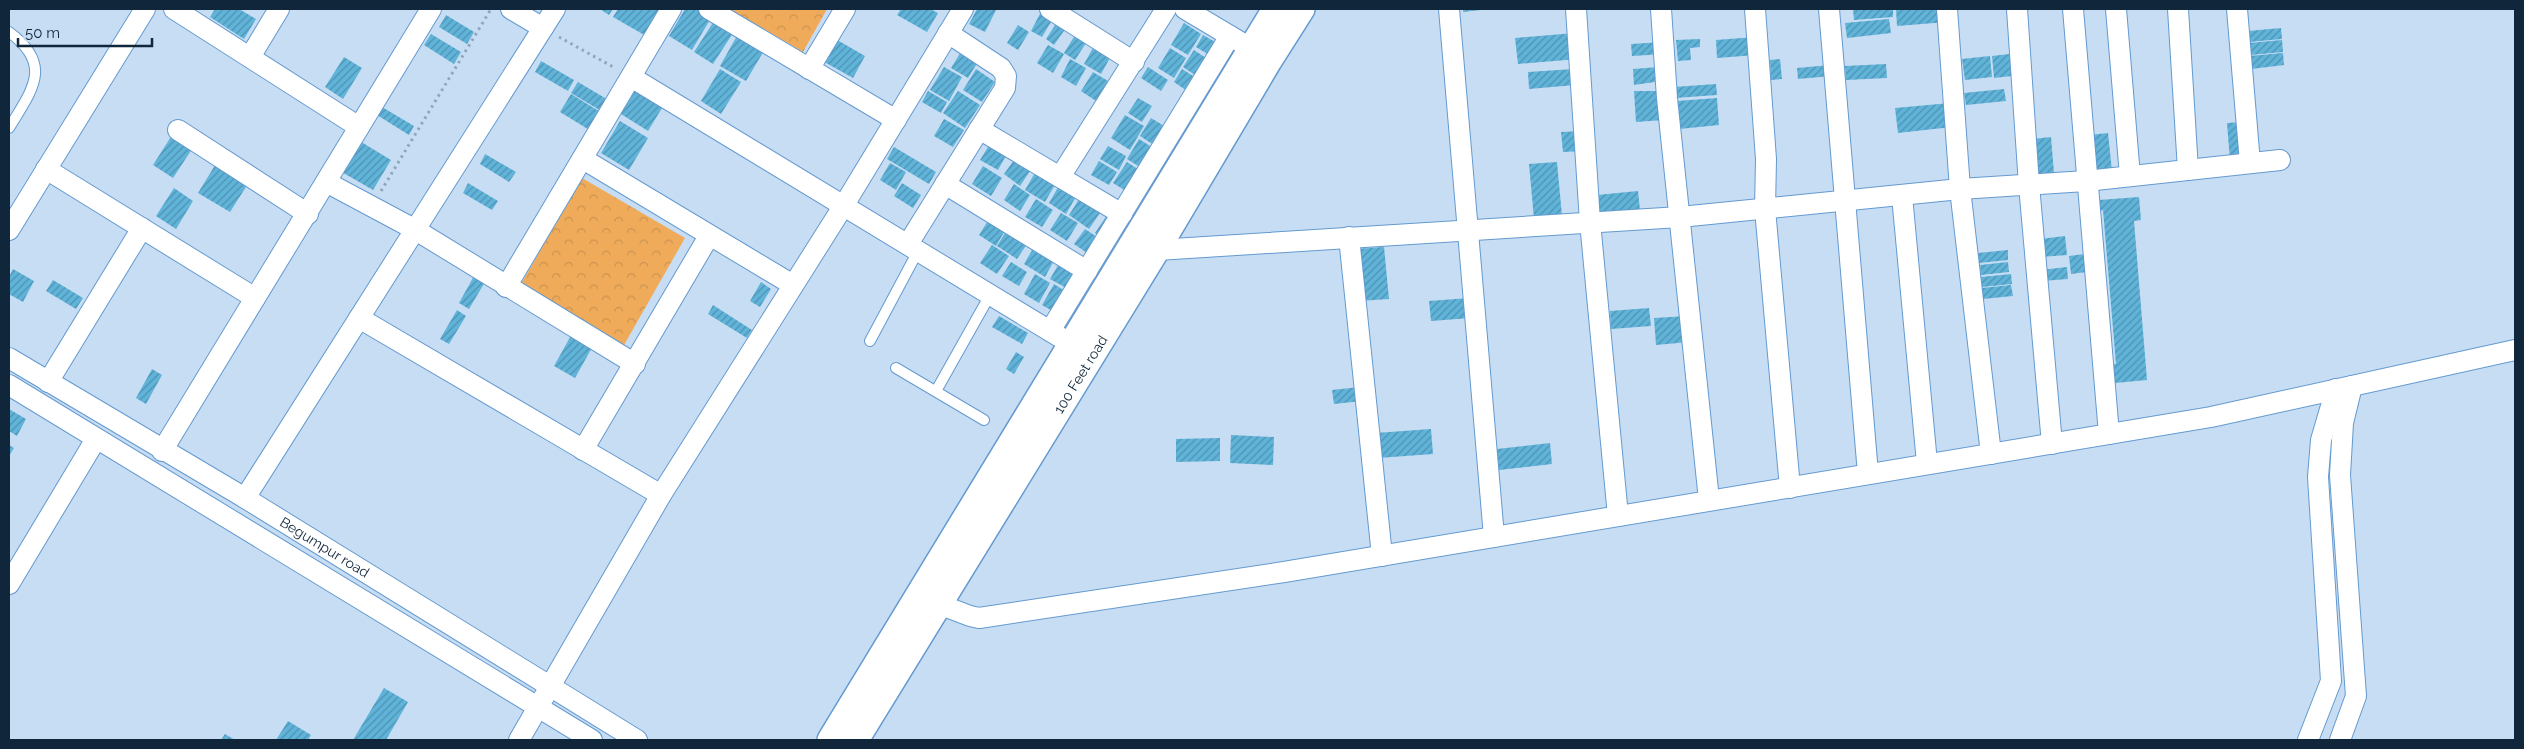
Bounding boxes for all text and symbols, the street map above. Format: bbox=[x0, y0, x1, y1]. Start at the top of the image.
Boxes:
scale bar bbox=[18, 15, 151, 47]
text: 50 m bbox=[25, 24, 60, 42]
street label: 100 Feet road bbox=[1051, 333, 1111, 416]
street label: Begumpur road bbox=[277, 514, 372, 581]

